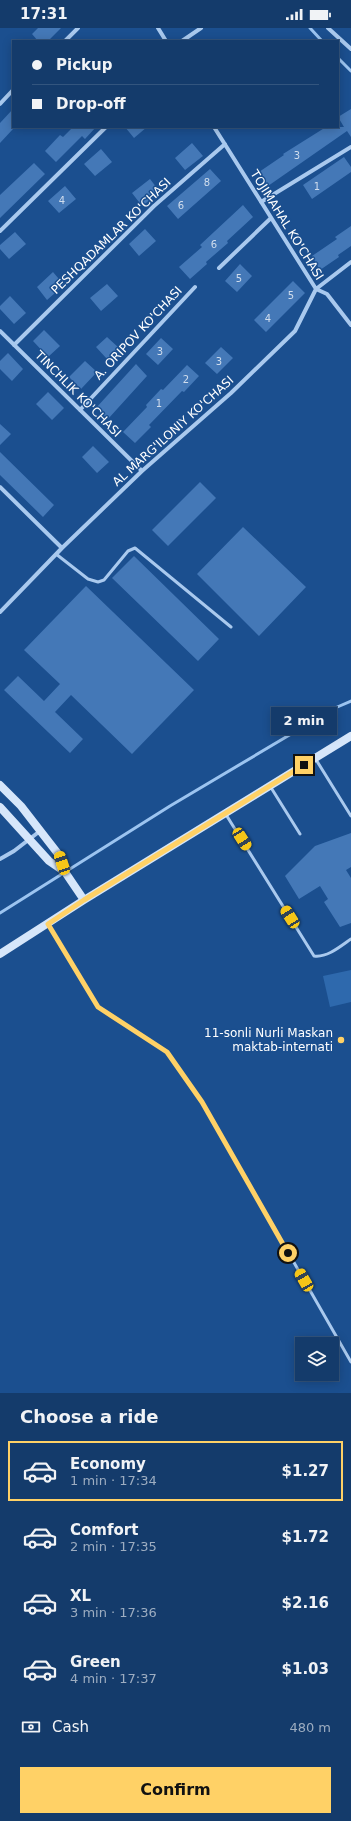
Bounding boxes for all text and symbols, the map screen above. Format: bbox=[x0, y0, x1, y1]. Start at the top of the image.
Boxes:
text: 17:31 bbox=[20, 5, 68, 23]
text: Pickup bbox=[56, 56, 112, 74]
text: Drop-off bbox=[56, 95, 126, 113]
house number: 3 bbox=[294, 150, 300, 161]
street label: TOJIMAHAL KO'CHASI bbox=[247, 167, 327, 283]
street label: PESHQADAMLAR KO'CHASI bbox=[48, 175, 174, 297]
house number: 8 bbox=[204, 177, 210, 188]
house number: 1 bbox=[314, 181, 320, 192]
house number: 4 bbox=[59, 195, 65, 206]
house number: 6 bbox=[178, 200, 184, 211]
house number: 6 bbox=[211, 239, 217, 250]
house number: 5 bbox=[236, 273, 242, 284]
street label: A. ORIPOV KO'CHASI bbox=[91, 284, 185, 382]
house number: 5 bbox=[288, 290, 294, 301]
house number: 4 bbox=[265, 313, 271, 324]
house number: 3 bbox=[157, 346, 163, 357]
street label: TINCHLIK KO'CHASI bbox=[31, 347, 124, 440]
house number: 3 bbox=[216, 356, 222, 367]
street label: AL MARG'ILONIY KO'CHASI bbox=[110, 373, 236, 489]
house number: 2 bbox=[183, 374, 189, 385]
house number: 1 bbox=[156, 398, 162, 409]
callout: 2 min bbox=[271, 707, 337, 735]
text: 2 min bbox=[284, 713, 324, 728]
route end bbox=[295, 756, 313, 774]
car bbox=[231, 826, 253, 852]
car bbox=[53, 850, 71, 876]
car bbox=[279, 904, 301, 930]
place label: 11-sonli Nurli Maskan maktab-internati bbox=[204, 1026, 333, 1054]
marker: 11-sonli Nurli Maskan maktab-internati bbox=[336, 1035, 346, 1045]
route start bbox=[279, 1244, 297, 1262]
car bbox=[293, 1267, 315, 1293]
map controls bbox=[295, 1337, 339, 1381]
button: layers bbox=[295, 1337, 339, 1381]
text: Choose a ride bbox=[20, 1406, 159, 1427]
icon: car bbox=[22, 1453, 58, 1489]
text: Economy bbox=[70, 1455, 146, 1473]
text: $1.27 bbox=[282, 1462, 329, 1480]
text: 1 min · 17:34 bbox=[70, 1473, 157, 1488]
icon: car bbox=[22, 1519, 58, 1555]
text: Comfort bbox=[70, 1521, 138, 1539]
text: $1.72 bbox=[282, 1528, 329, 1546]
text: 2 min · 17:35 bbox=[70, 1539, 157, 1554]
icon: car bbox=[22, 1585, 58, 1621]
text: XL bbox=[70, 1587, 91, 1605]
text: $2.16 bbox=[282, 1594, 329, 1612]
text: 3 min · 17:36 bbox=[70, 1605, 157, 1620]
icon: car bbox=[22, 1651, 58, 1687]
text: Green bbox=[70, 1653, 121, 1671]
text: $1.03 bbox=[282, 1660, 329, 1678]
text: 4 min · 17:37 bbox=[70, 1671, 157, 1686]
icon: cash bbox=[20, 1716, 42, 1738]
text: Cash bbox=[52, 1718, 89, 1736]
text: 480 m bbox=[289, 1720, 331, 1735]
button: Confirm bbox=[20, 1767, 331, 1813]

